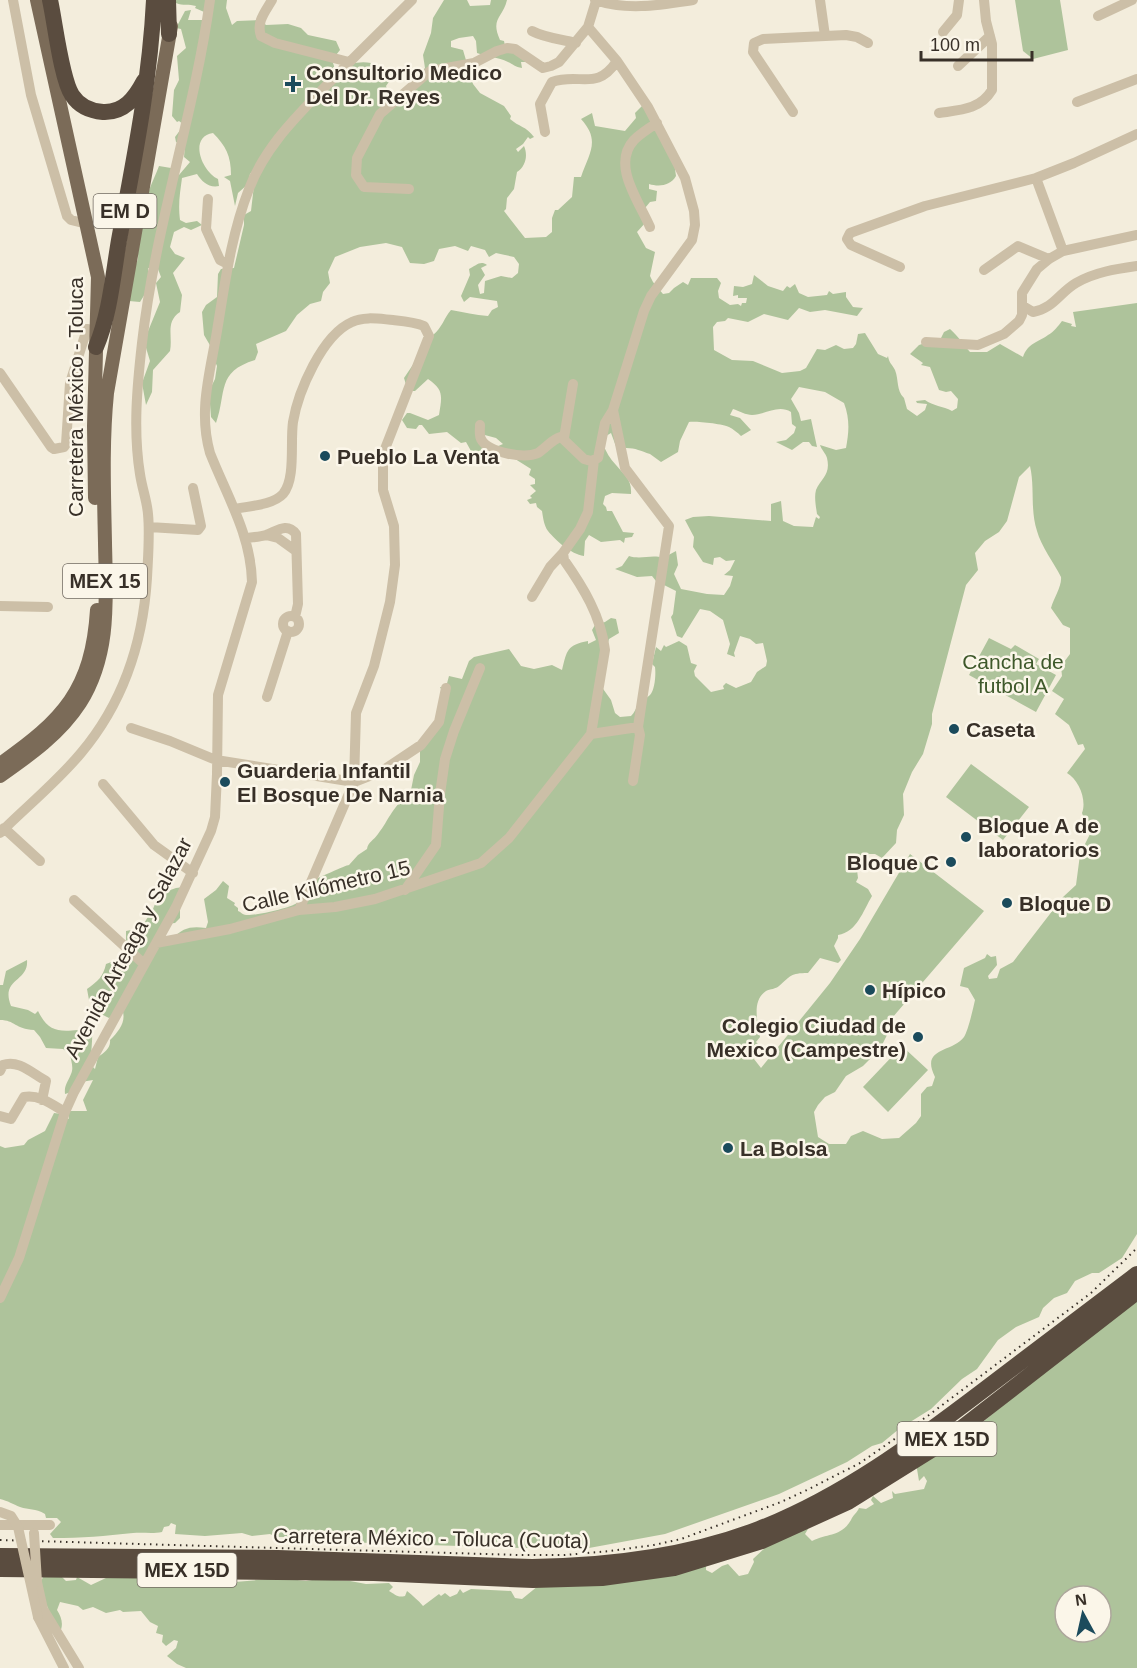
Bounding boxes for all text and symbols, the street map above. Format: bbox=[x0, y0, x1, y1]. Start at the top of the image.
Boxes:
scale bar bbox=[921, 24, 1032, 62]
text: 100 m bbox=[930, 35, 980, 55]
place label: Consultorio Medico Del Dr. Reyes bbox=[306, 61, 502, 108]
marker: Consultorio Medico Del Dr. Reyes bbox=[284, 75, 302, 93]
road number: EM D bbox=[94, 194, 156, 228]
street label: Carretera México - Toluca bbox=[64, 277, 87, 517]
place label: Pueblo La Venta bbox=[337, 445, 500, 468]
marker: Pueblo La Venta bbox=[318, 449, 332, 463]
road number: MEX 15 bbox=[63, 564, 147, 598]
park label: Cancha de futbol A bbox=[962, 650, 1064, 697]
place label: Caseta bbox=[966, 718, 1035, 741]
marker: Caseta bbox=[947, 722, 961, 736]
place label: Guarderia Infantil El Bosque De Narnia bbox=[237, 759, 444, 806]
marker: Guarderia Infantil El Bosque De Narnia bbox=[218, 775, 232, 789]
place label: Bloque A de laboratorios bbox=[978, 814, 1099, 861]
marker: Bloque A de laboratorios bbox=[959, 830, 973, 844]
street label: Avenida Arteaga y Salazar bbox=[60, 834, 196, 1062]
place label: Bloque C bbox=[847, 851, 939, 874]
street label: Calle Kilómetro 15 bbox=[240, 855, 412, 917]
marker: Bloque C bbox=[944, 855, 958, 869]
place label: Bloque D bbox=[1019, 892, 1111, 915]
marker: Bloque D bbox=[1000, 896, 1014, 910]
place label: Hípico bbox=[882, 979, 946, 1002]
marker: Hípico bbox=[863, 983, 877, 997]
place label: Colegio Ciudad de Mexico (Campestre) bbox=[706, 1014, 906, 1061]
marker: Colegio Ciudad de Mexico (Campestre) bbox=[911, 1030, 925, 1044]
place label: La Bolsa bbox=[740, 1137, 828, 1160]
marker: La Bolsa bbox=[721, 1141, 735, 1155]
road number: MEX 15D bbox=[898, 1422, 996, 1456]
street label: Carretera México - Toluca (Cuota) bbox=[273, 1524, 589, 1552]
road number: MEX 15D bbox=[138, 1553, 237, 1587]
north arrow bbox=[1053, 1584, 1113, 1644]
text: N bbox=[1074, 1590, 1088, 1609]

